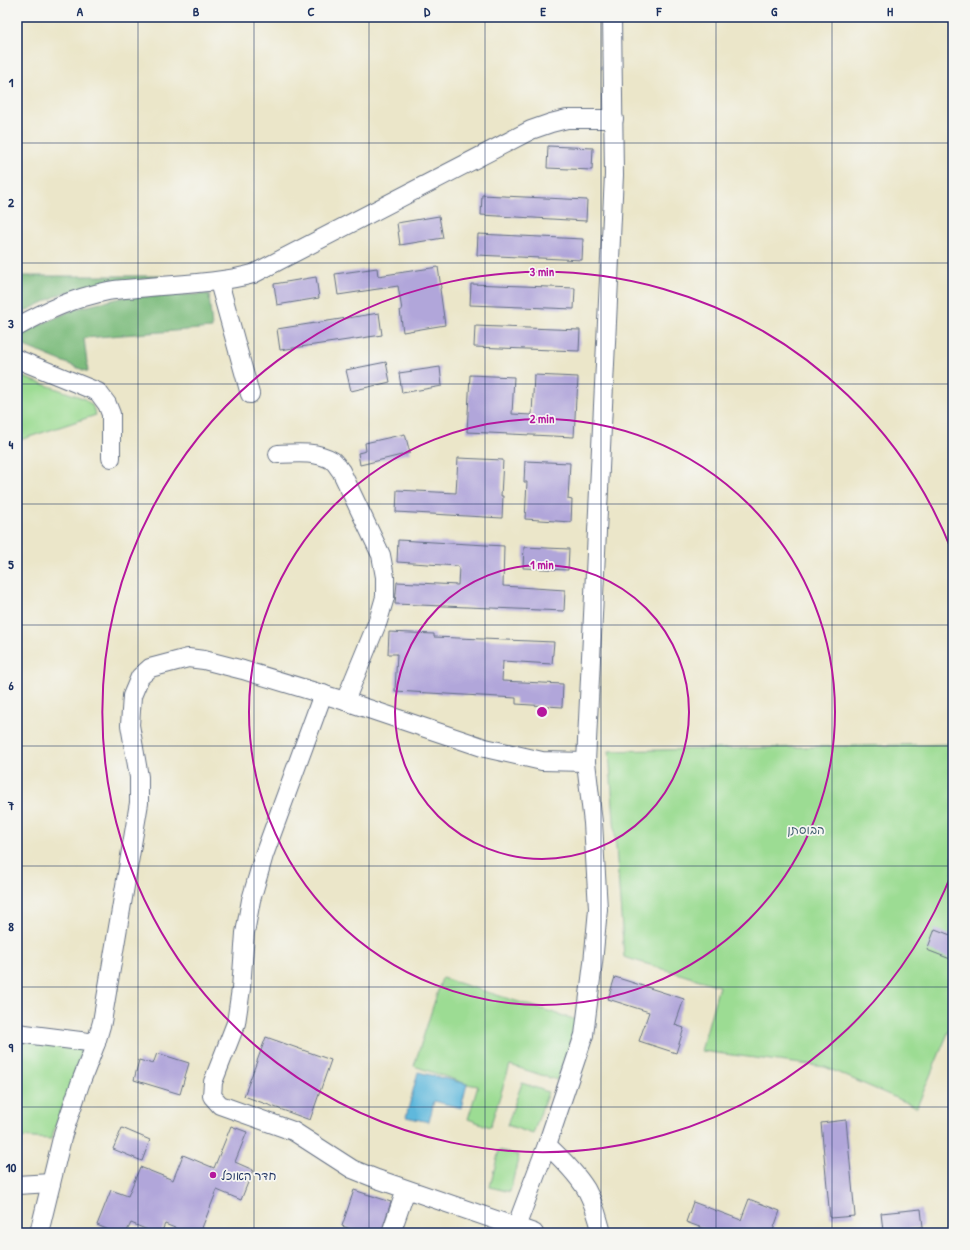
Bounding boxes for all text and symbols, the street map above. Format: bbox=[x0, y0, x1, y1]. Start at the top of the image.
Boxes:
text: A bbox=[77, 2, 84, 20]
text: B bbox=[193, 2, 200, 20]
text: C bbox=[307, 2, 315, 20]
text: D bbox=[424, 2, 431, 20]
text: E bbox=[540, 2, 546, 20]
text: F bbox=[656, 2, 663, 20]
text: G bbox=[771, 2, 778, 20]
text: H bbox=[887, 2, 893, 20]
text: 1 bbox=[9, 73, 14, 91]
text: 2 bbox=[8, 193, 15, 211]
text: 3 min bbox=[530, 263, 555, 280]
text: 3 bbox=[8, 314, 14, 332]
text: 2 min bbox=[530, 410, 555, 427]
text: 4 bbox=[9, 435, 14, 453]
text: 5 bbox=[8, 555, 14, 573]
text: 1 min bbox=[530, 556, 554, 573]
text: 6 bbox=[8, 676, 14, 694]
centre of rings bbox=[535, 705, 549, 719]
text: 7 bbox=[7, 796, 15, 814]
park label: הבוסתן bbox=[787, 821, 825, 838]
text: 8 bbox=[8, 917, 14, 935]
text: 9 bbox=[9, 1038, 14, 1056]
text: 10 bbox=[6, 1158, 16, 1176]
place label: חדר האוכל bbox=[221, 1167, 276, 1184]
marker: חדר האוכל bbox=[208, 1170, 218, 1180]

